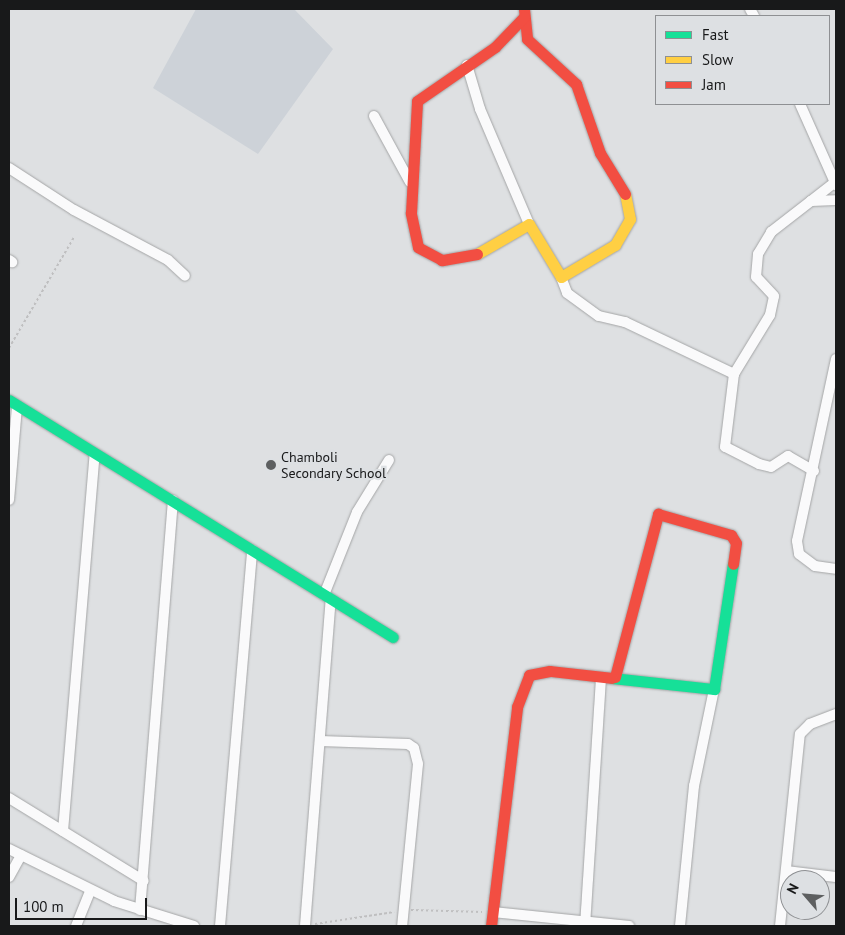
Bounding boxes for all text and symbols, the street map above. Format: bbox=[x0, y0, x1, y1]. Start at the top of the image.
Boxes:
legend bbox=[655, 15, 830, 105]
text: Fast bbox=[702, 25, 729, 44]
text: Slow bbox=[702, 50, 733, 69]
text: Jam bbox=[702, 75, 726, 94]
place label: Chamboli Secondary School bbox=[281, 449, 387, 482]
marker: Chamboli Secondary School bbox=[265, 459, 277, 471]
north arrow bbox=[780, 870, 830, 920]
text: N bbox=[782, 880, 803, 897]
scale bar bbox=[18, 888, 150, 920]
text: 100 m bbox=[23, 897, 64, 916]

